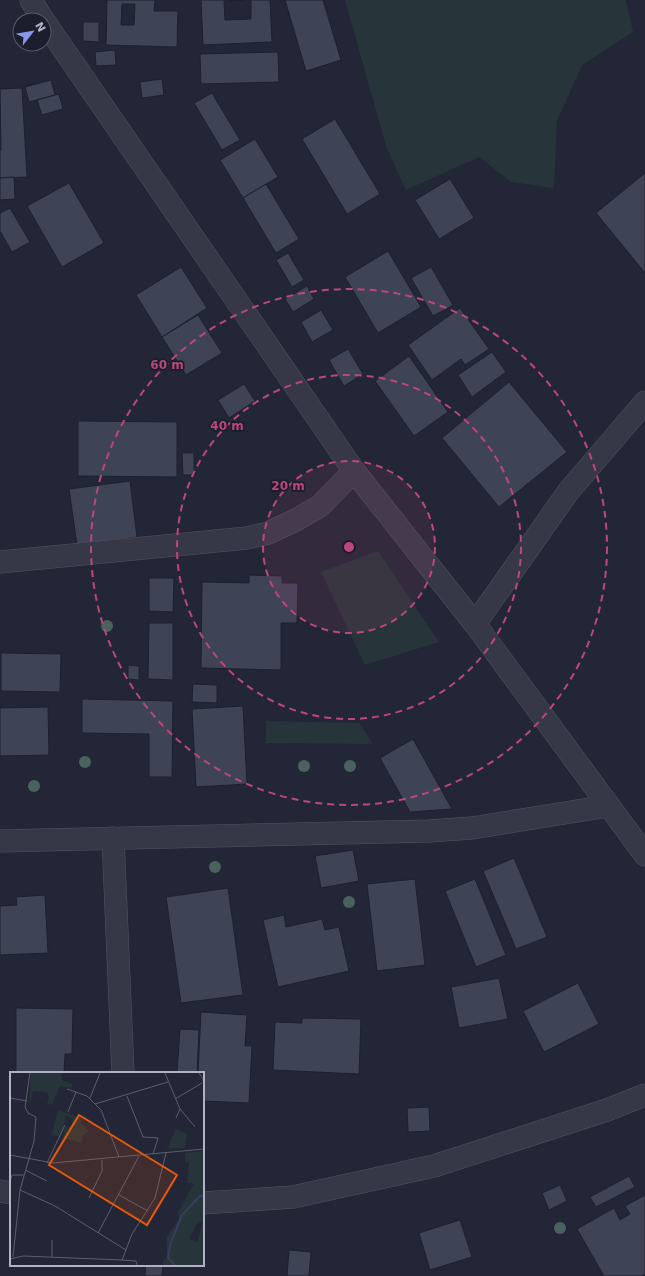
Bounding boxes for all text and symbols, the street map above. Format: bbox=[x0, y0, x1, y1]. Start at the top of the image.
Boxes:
north arrow bbox=[12, 12, 52, 52]
text: N bbox=[32, 20, 48, 34]
text: 60 m bbox=[150, 358, 184, 372]
text: 40 m bbox=[210, 419, 244, 433]
text: 20 m bbox=[271, 479, 305, 493]
centre of rings bbox=[342, 540, 356, 554]
inset map bbox=[10, 1072, 204, 1266]

